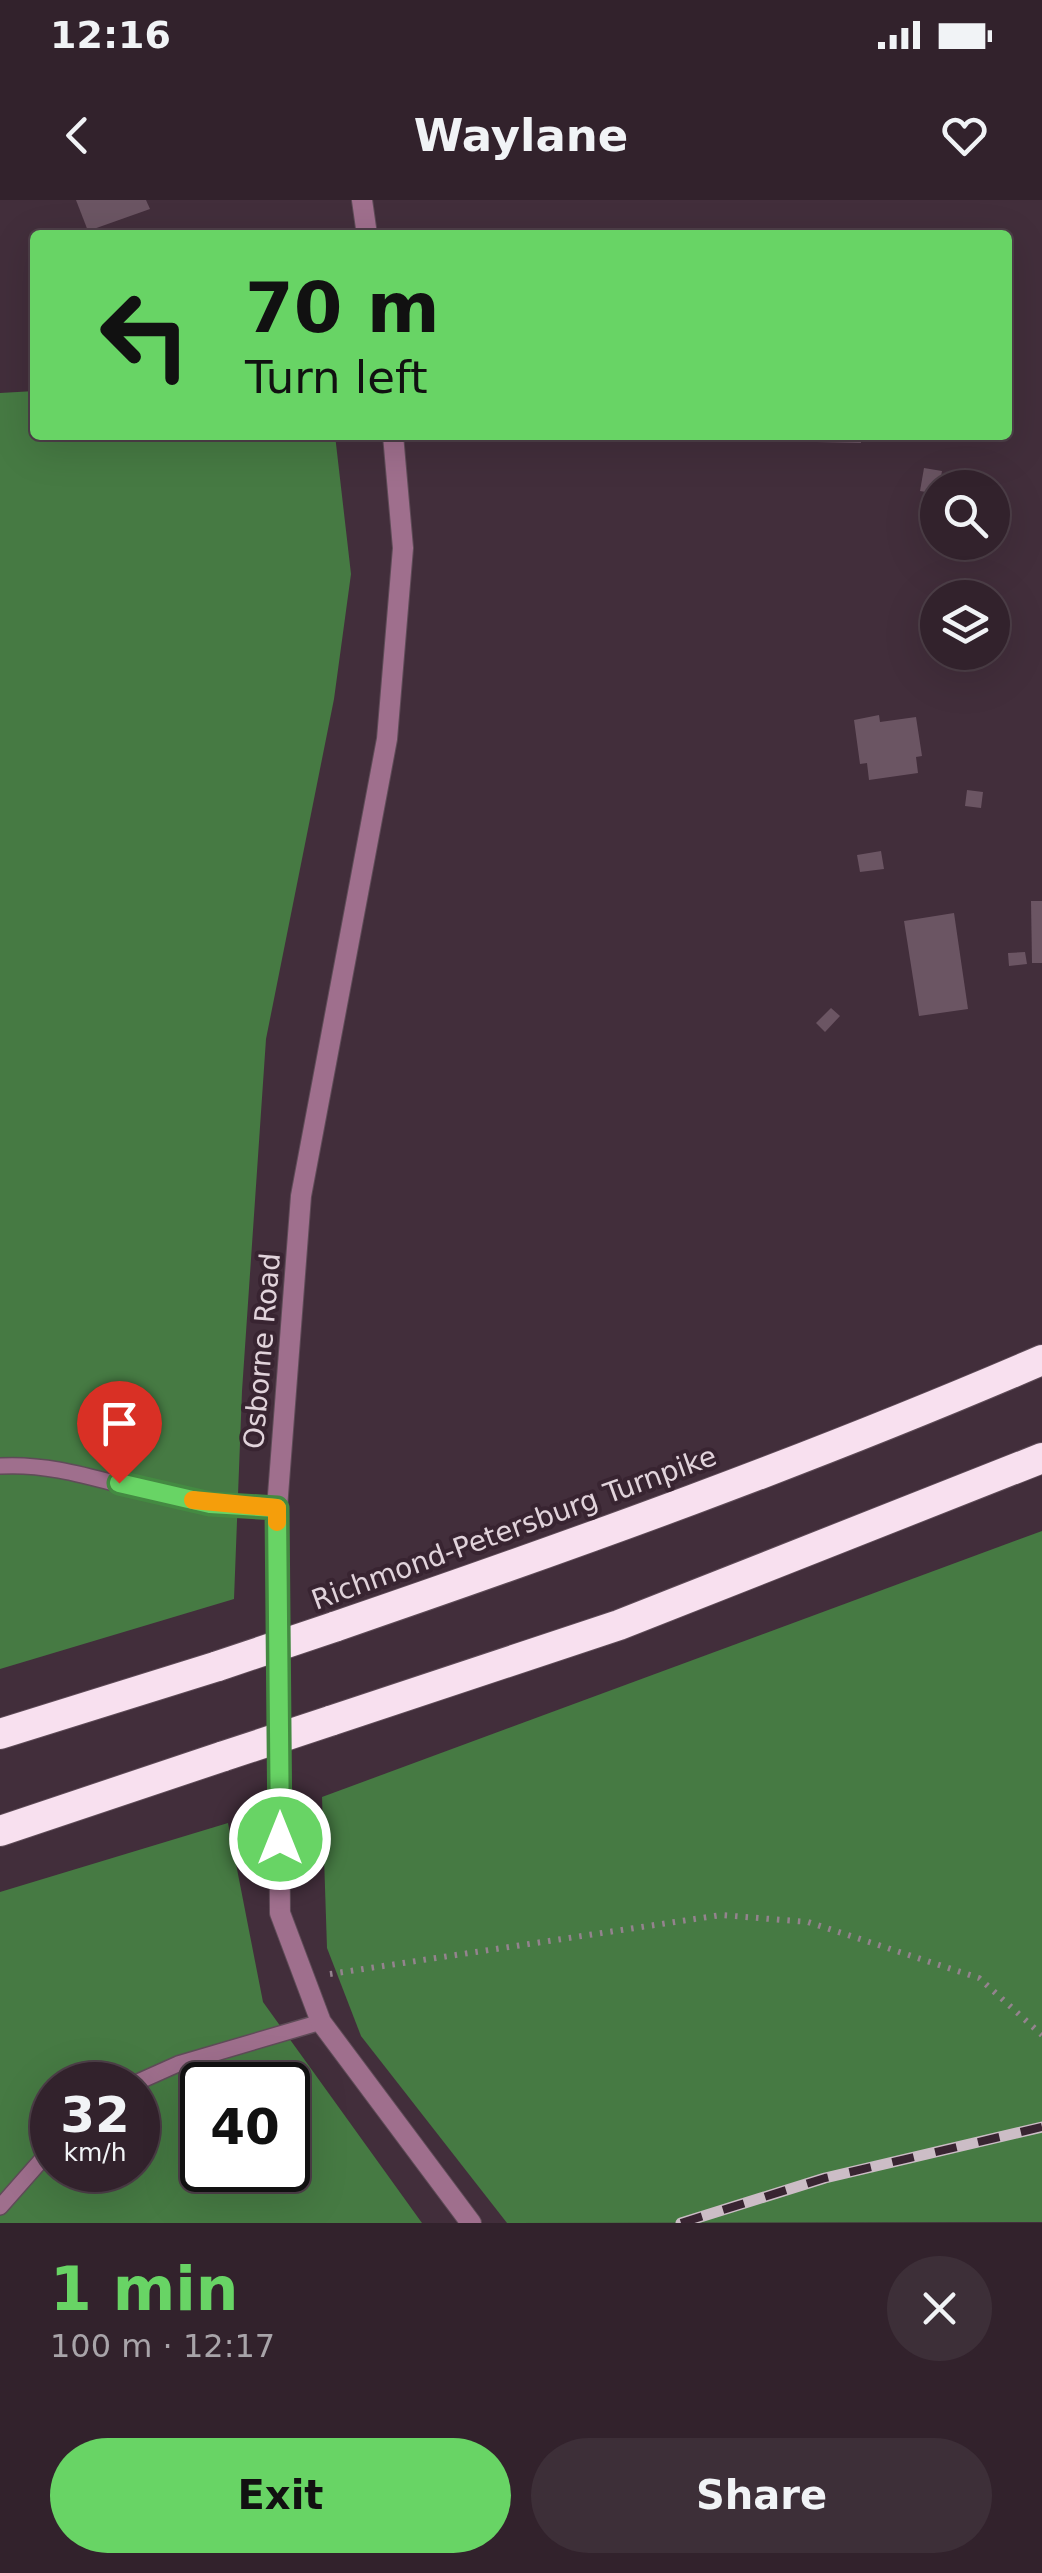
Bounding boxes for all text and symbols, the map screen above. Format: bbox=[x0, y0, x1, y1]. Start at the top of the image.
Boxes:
text: 12:16 bbox=[50, 13, 171, 57]
icon: back bbox=[50, 108, 105, 163]
icon: heart bbox=[937, 108, 992, 163]
text: Waylane bbox=[414, 109, 628, 162]
text: 70 m bbox=[245, 267, 440, 349]
icon: left bbox=[80, 270, 210, 400]
text: Turn left bbox=[245, 351, 428, 404]
map controls bbox=[920, 470, 1010, 670]
button: search bbox=[920, 470, 1010, 560]
button: layers bbox=[920, 580, 1010, 670]
street label: Osborne Road bbox=[237, 1252, 287, 1450]
pin bbox=[77, 1381, 162, 1484]
icon: arrive bbox=[92, 1396, 147, 1451]
street label: Richmond-Petersburg Turnpike bbox=[307, 1439, 721, 1617]
position arrow bbox=[228, 1787, 332, 1891]
speed limit sign: 40 bbox=[180, 2062, 310, 2192]
text: 32 bbox=[60, 2086, 130, 2144]
text: km/h bbox=[63, 2138, 127, 2167]
text: 1 min bbox=[50, 2254, 238, 2324]
button: close bbox=[887, 2256, 992, 2361]
text: 100 m · 12:17 bbox=[50, 2327, 275, 2365]
button: Exit bbox=[50, 2438, 511, 2553]
button: Share bbox=[531, 2438, 992, 2553]

